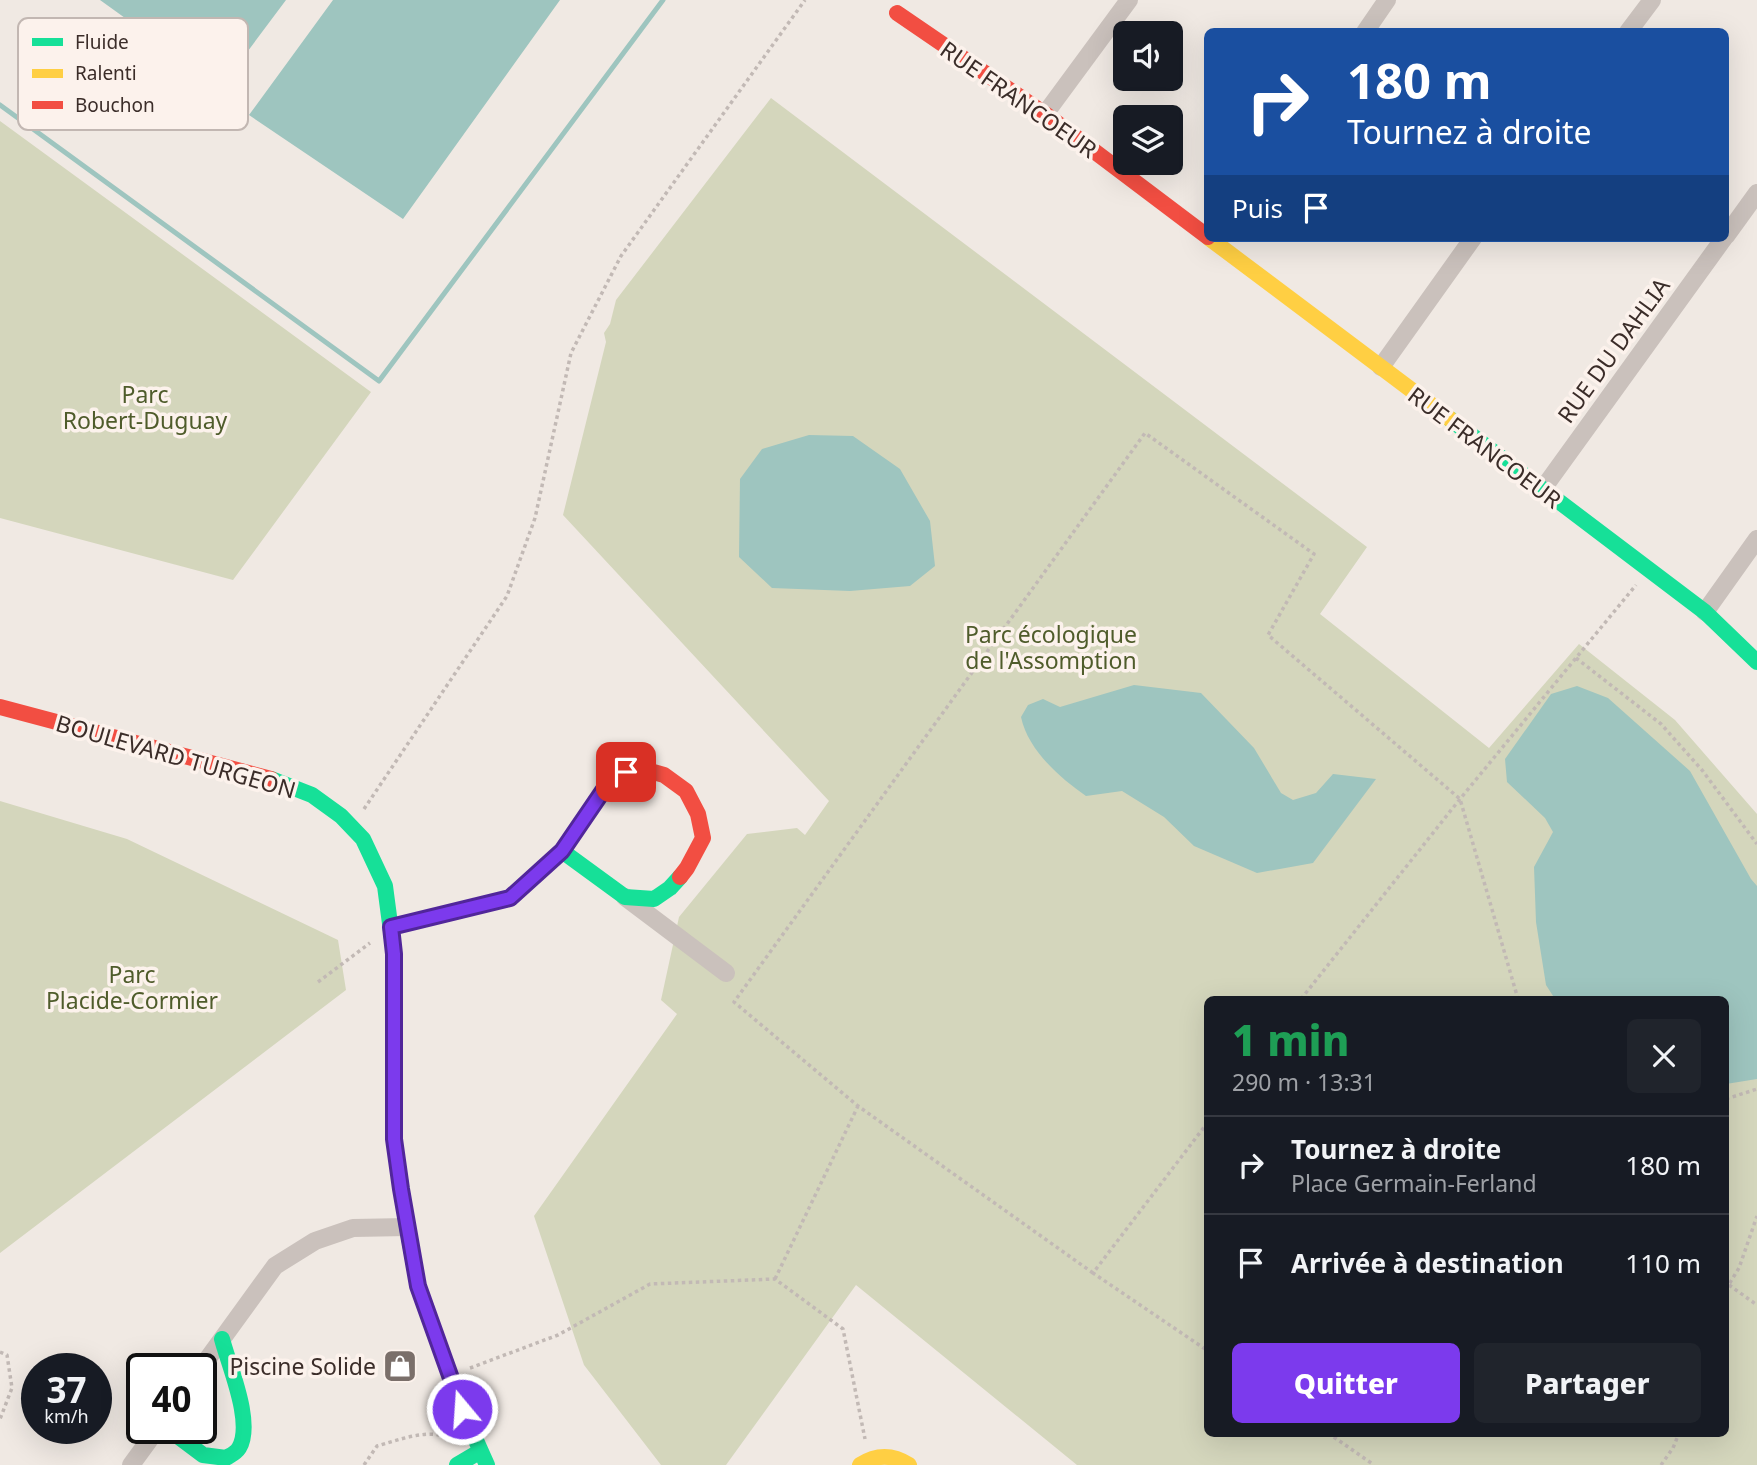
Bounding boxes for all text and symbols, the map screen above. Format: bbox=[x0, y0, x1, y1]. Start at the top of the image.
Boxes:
legend bbox=[18, 18, 248, 130]
map controls bbox=[1113, 21, 1183, 175]
button: sound bbox=[1113, 21, 1183, 91]
text: Fluide bbox=[75, 29, 129, 55]
street label: RUE FRANCOEUR bbox=[934, 33, 1104, 165]
text: 180 m bbox=[1347, 47, 1492, 113]
icon: right bbox=[1232, 56, 1323, 147]
text: Ralenti bbox=[75, 60, 137, 86]
text: Bouchon bbox=[75, 92, 155, 118]
button: layers bbox=[1113, 105, 1183, 175]
text: Tournez à droite bbox=[1347, 110, 1592, 153]
icon: arrive bbox=[1297, 189, 1335, 227]
text: Puis bbox=[1232, 190, 1283, 226]
street label: RUE DU DAHLIA bbox=[1549, 271, 1677, 429]
park label: Parc Robert-Duguay bbox=[63, 378, 228, 436]
street label: RUE FRANCOEUR bbox=[1402, 379, 1568, 515]
park label: Parc écologique de l'Assomption bbox=[965, 618, 1137, 676]
street label: BOULEVARD TURGEON bbox=[52, 706, 300, 806]
pin bbox=[596, 742, 656, 802]
icon: arrive bbox=[607, 753, 645, 791]
park label: Parc Placide-Cormier bbox=[46, 958, 219, 1016]
text: 1 min bbox=[1232, 1011, 1349, 1068]
button: close bbox=[1627, 1019, 1701, 1093]
text: 290 m · 13:31 bbox=[1232, 1066, 1376, 1098]
text: Tournez à droite bbox=[1291, 1131, 1501, 1167]
icon: right bbox=[1232, 1146, 1270, 1184]
text: 180 m bbox=[1625, 1147, 1701, 1183]
text: Place Germain-Ferland bbox=[1291, 1167, 1537, 1199]
icon: arrive bbox=[1232, 1244, 1270, 1282]
text: Arrivée à destination bbox=[1291, 1245, 1564, 1281]
text: 110 m bbox=[1625, 1245, 1701, 1281]
button: Quitter bbox=[1232, 1343, 1460, 1423]
button: Partager bbox=[1474, 1343, 1701, 1423]
shop icon: Piscine Solide bbox=[381, 1347, 419, 1385]
place label: Piscine Solide bbox=[229, 1350, 376, 1382]
speed limit sign: 40 bbox=[126, 1353, 217, 1444]
text: 37 bbox=[46, 1366, 87, 1413]
position arrow bbox=[425, 1372, 499, 1446]
text: km/h bbox=[44, 1404, 89, 1428]

